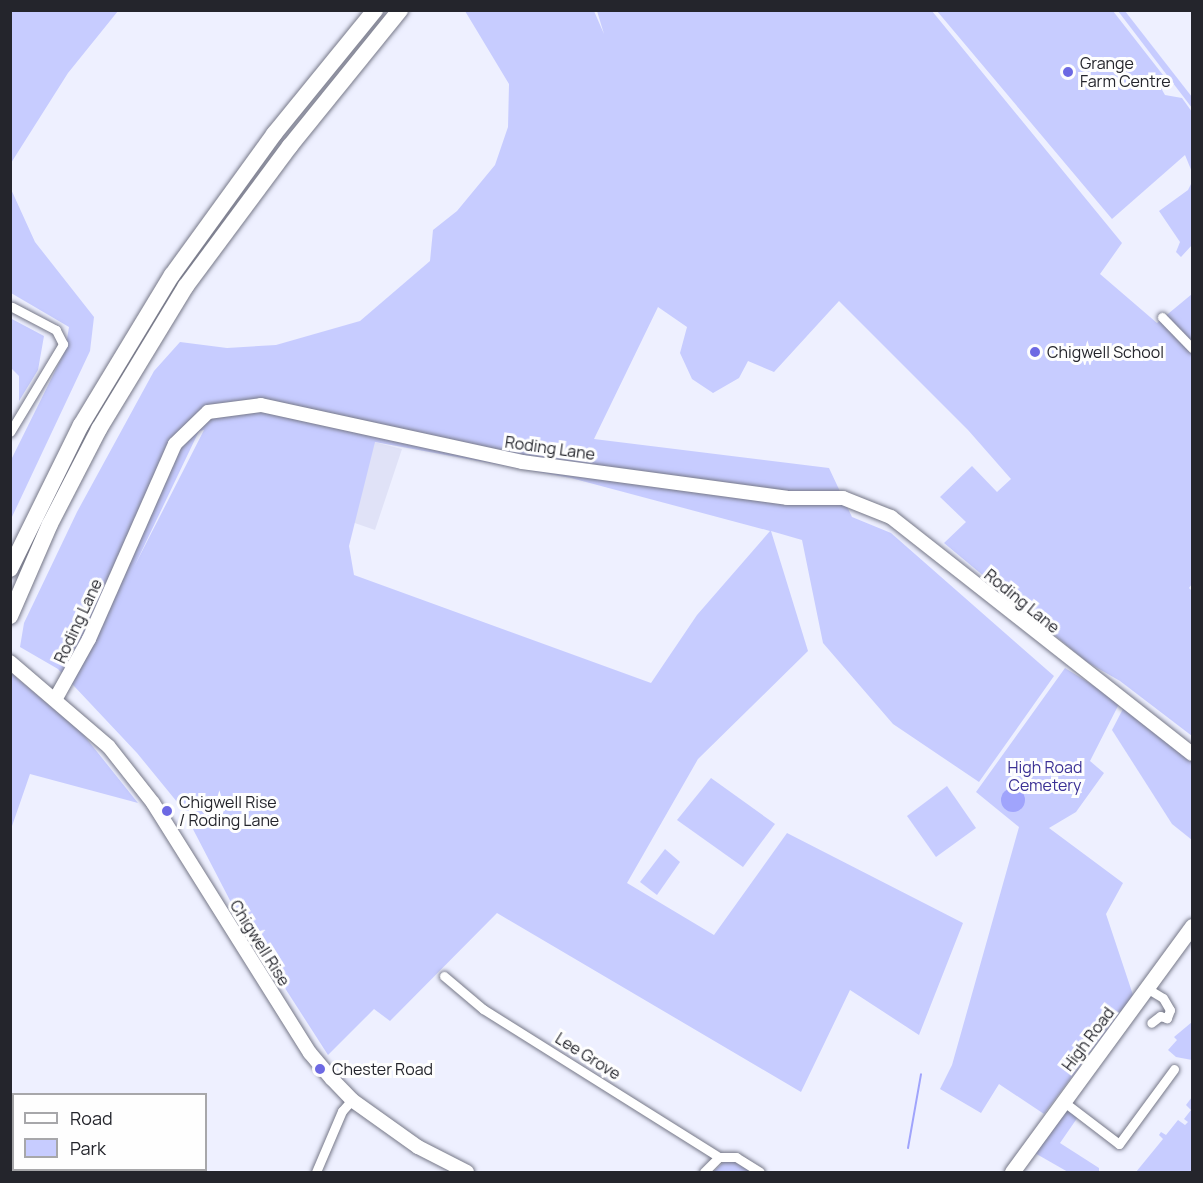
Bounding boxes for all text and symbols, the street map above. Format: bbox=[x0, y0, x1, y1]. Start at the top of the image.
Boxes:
place label: Grange Farm Centre bbox=[1080, 53, 1171, 91]
marker: Grange Farm Centre bbox=[1061, 65, 1075, 79]
place label: Chigwell School bbox=[1047, 342, 1164, 362]
marker: Chigwell School bbox=[1028, 345, 1042, 359]
street label: Roding Lane bbox=[504, 432, 596, 464]
street label: Roding Lane bbox=[981, 565, 1063, 637]
street label: Roding Lane bbox=[50, 576, 106, 666]
park label: High Road Cemetery bbox=[1008, 757, 1082, 795]
place label: Chigwell Rise / Roding Lane bbox=[179, 792, 279, 830]
marker: Chigwell Rise / Roding Lane bbox=[160, 804, 174, 818]
street label: Chigwell Rise bbox=[226, 896, 294, 990]
street label: High Road bbox=[1058, 1003, 1118, 1075]
street label: Lee Grove bbox=[552, 1028, 624, 1084]
place label: Chester Road bbox=[332, 1059, 433, 1079]
marker: Chester Road bbox=[313, 1062, 327, 1076]
legend bbox=[12, 1093, 207, 1171]
text: Road bbox=[70, 1106, 113, 1130]
text: Park bbox=[70, 1136, 106, 1160]

